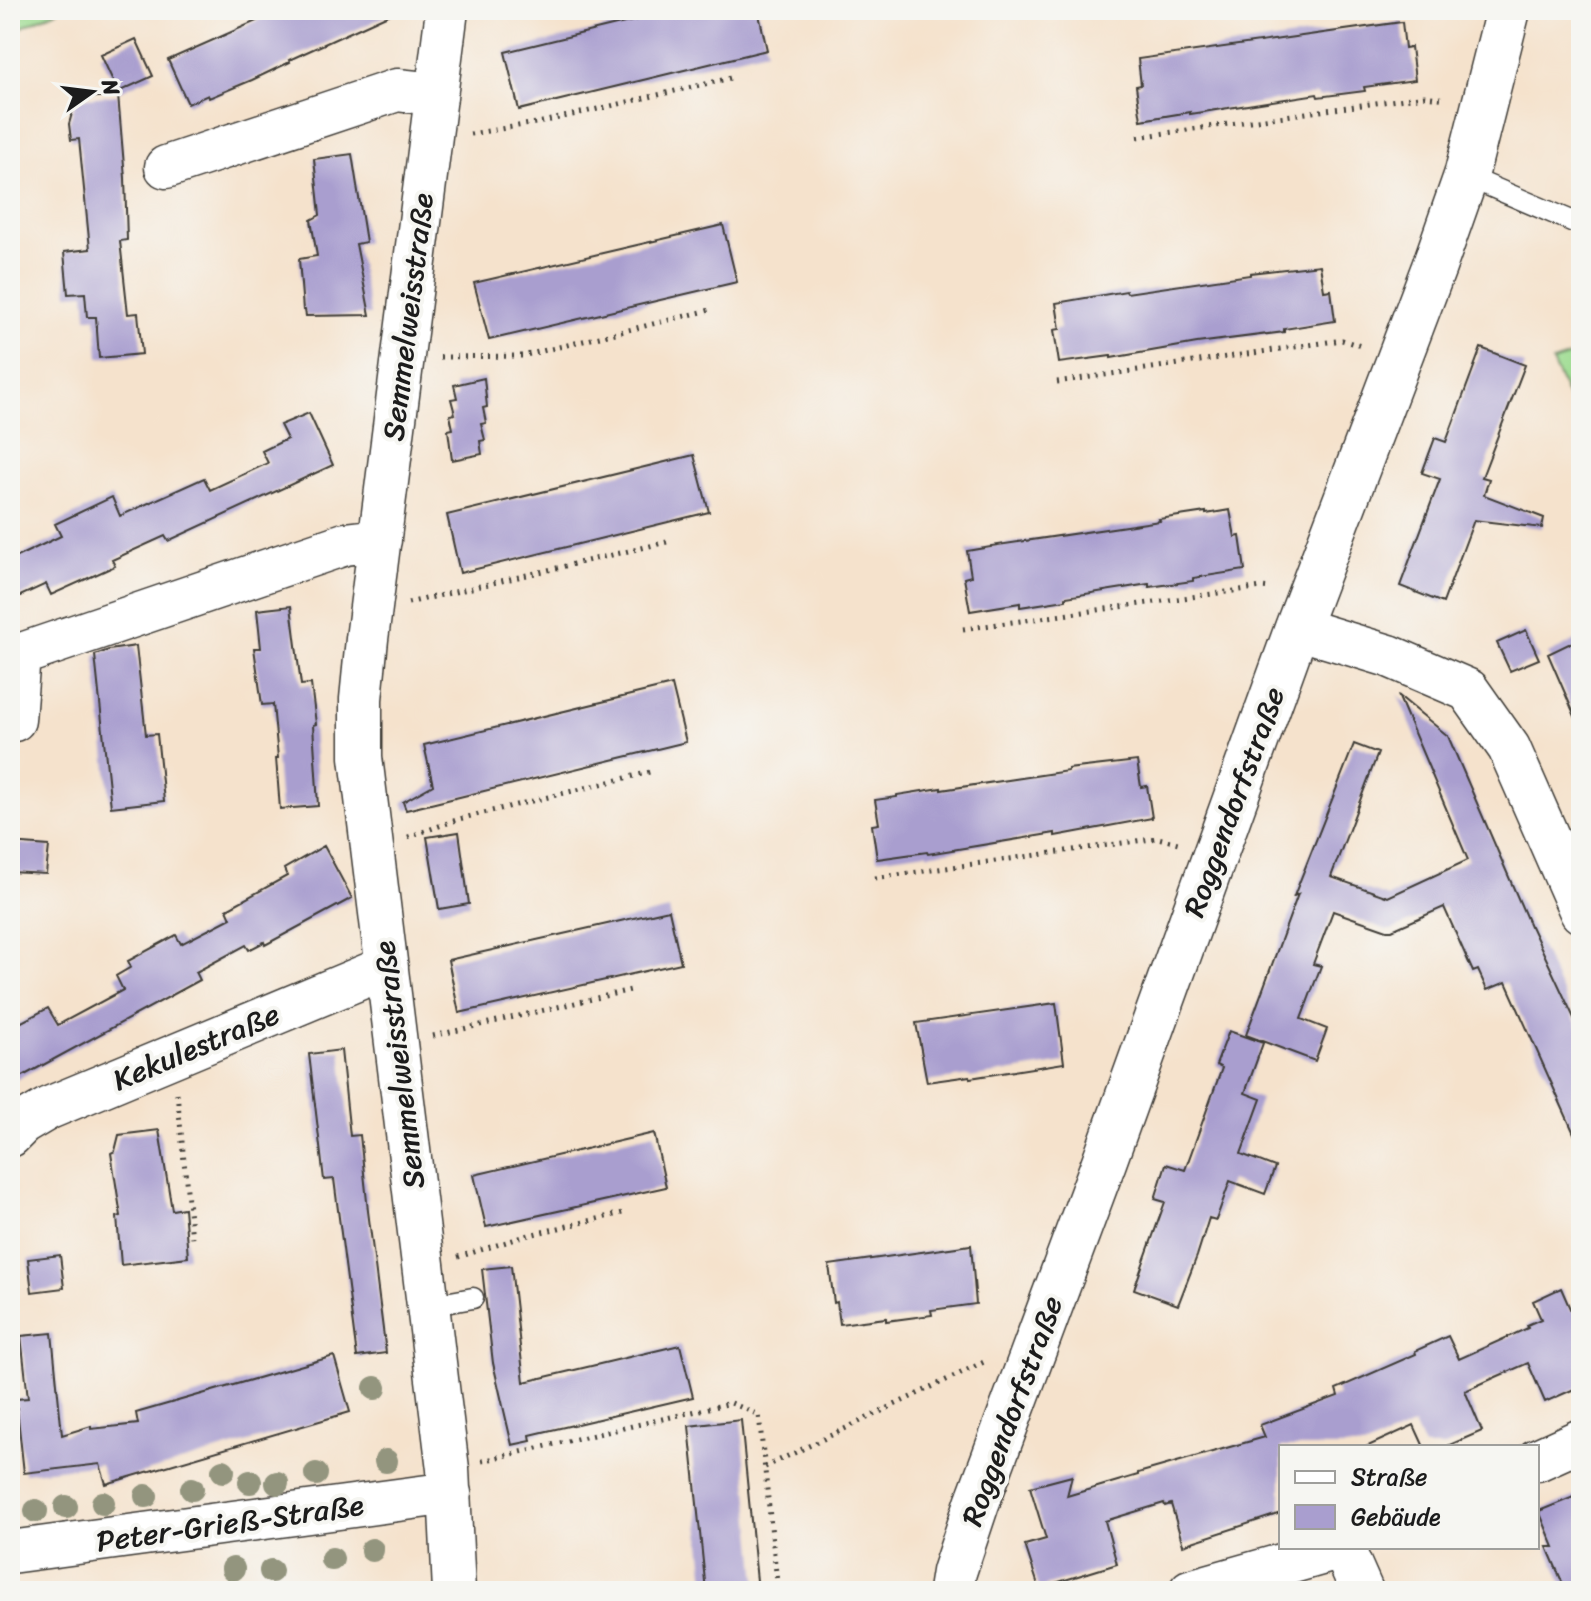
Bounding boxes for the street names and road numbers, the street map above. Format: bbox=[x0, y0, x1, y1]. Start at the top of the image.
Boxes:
street label: Semmelweisstraße bbox=[366, 190, 450, 444]
street label: Roggendorfstraße bbox=[1167, 679, 1301, 925]
street label: Semmelweisstraße bbox=[357, 938, 441, 1192]
street label: Kekulestraße bbox=[104, 987, 288, 1107]
street label: Roggendorfstraße bbox=[945, 1288, 1079, 1534]
street label: Peter-Grieß-Straße bbox=[93, 1478, 367, 1568]

